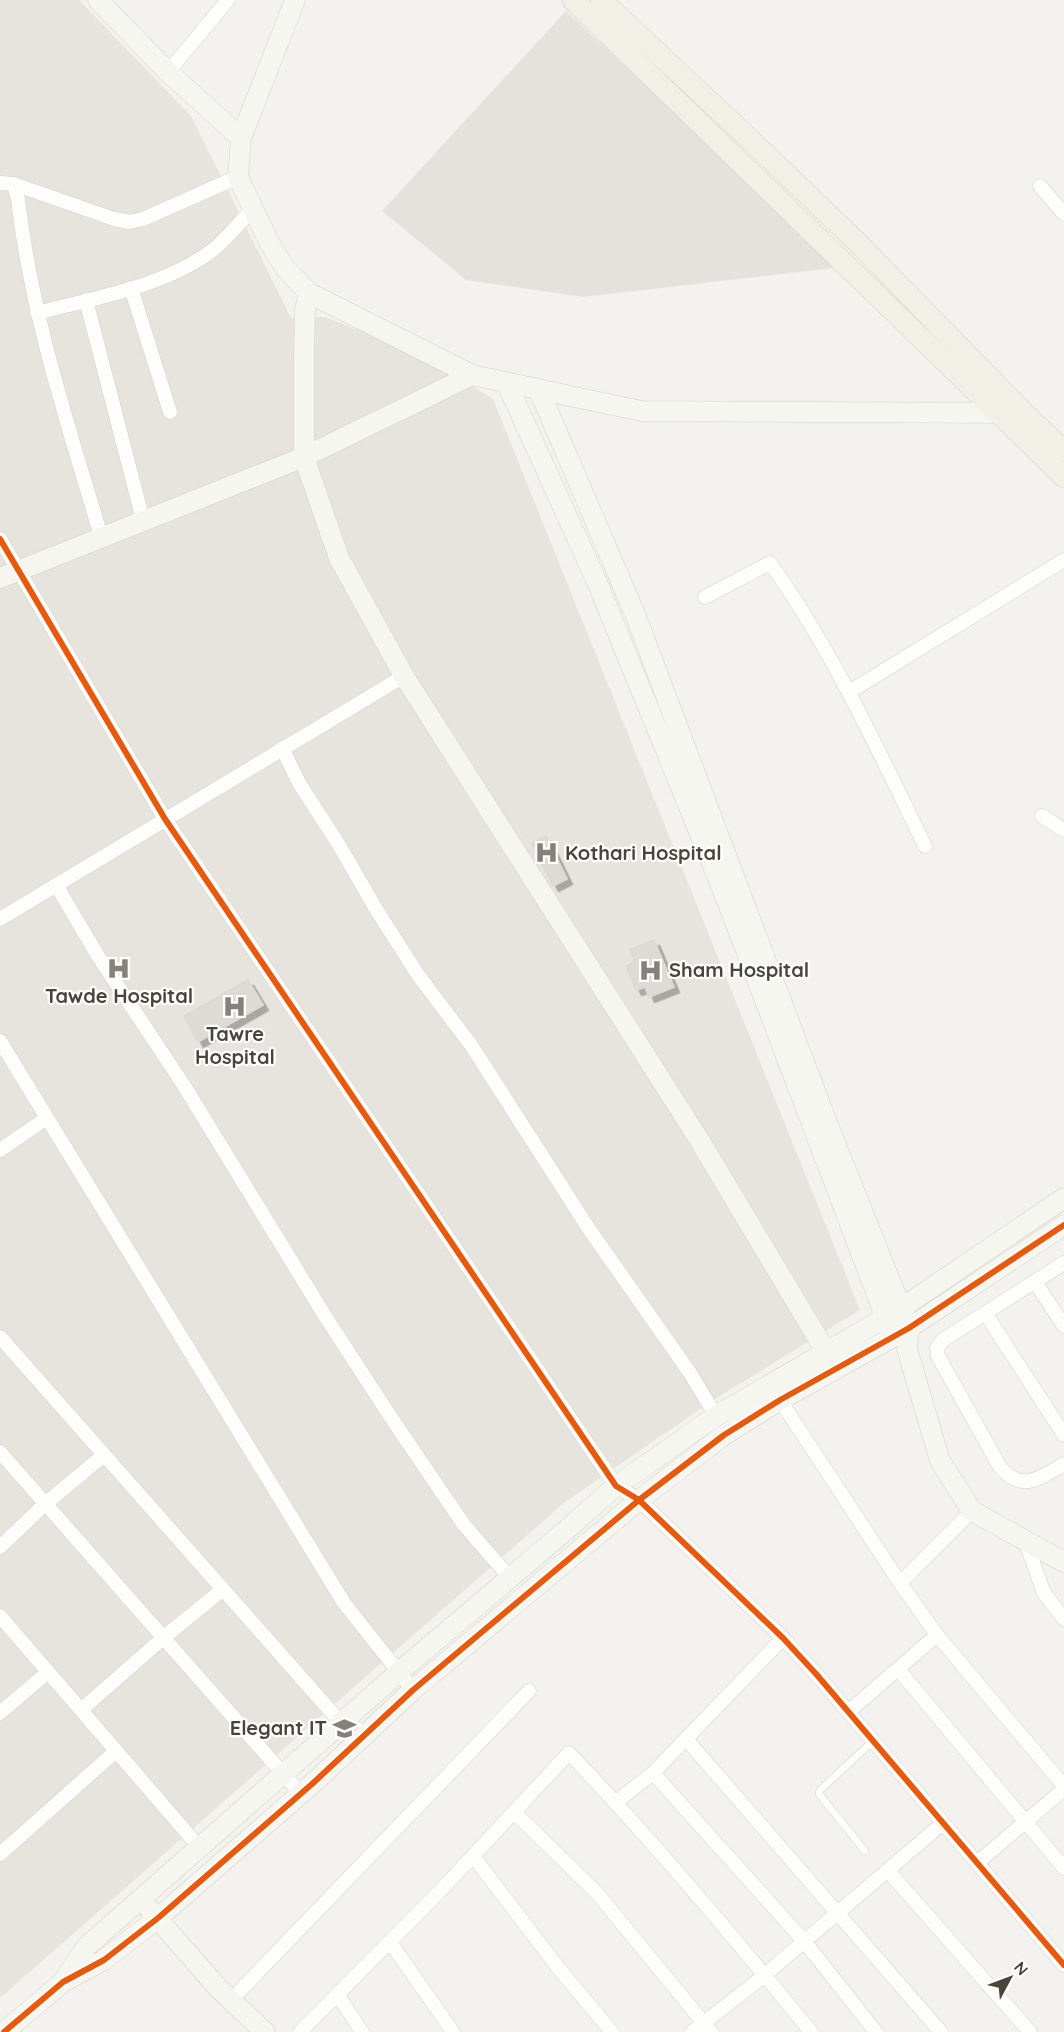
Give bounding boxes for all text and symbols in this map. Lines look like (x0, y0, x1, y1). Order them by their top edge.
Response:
hospital icon: Kothari Hospital (534, 840, 560, 866)
place label: Kothari Hospital (565, 840, 722, 865)
hospital icon: Tawde Hospital (106, 956, 132, 982)
hospital icon: Sham Hospital (638, 957, 664, 983)
place label: Sham Hospital (669, 957, 809, 982)
place label: Tawde Hospital (45, 983, 193, 1008)
hospital icon: Tawre Hospital (222, 994, 248, 1020)
place label: Tawre Hospital (195, 1021, 275, 1069)
place label: Elegant IT (230, 1715, 327, 1740)
school or university icon: Elegant IT (332, 1715, 358, 1741)
north arrow (980, 1948, 1040, 2008)
text: N (1010, 1957, 1033, 1979)

